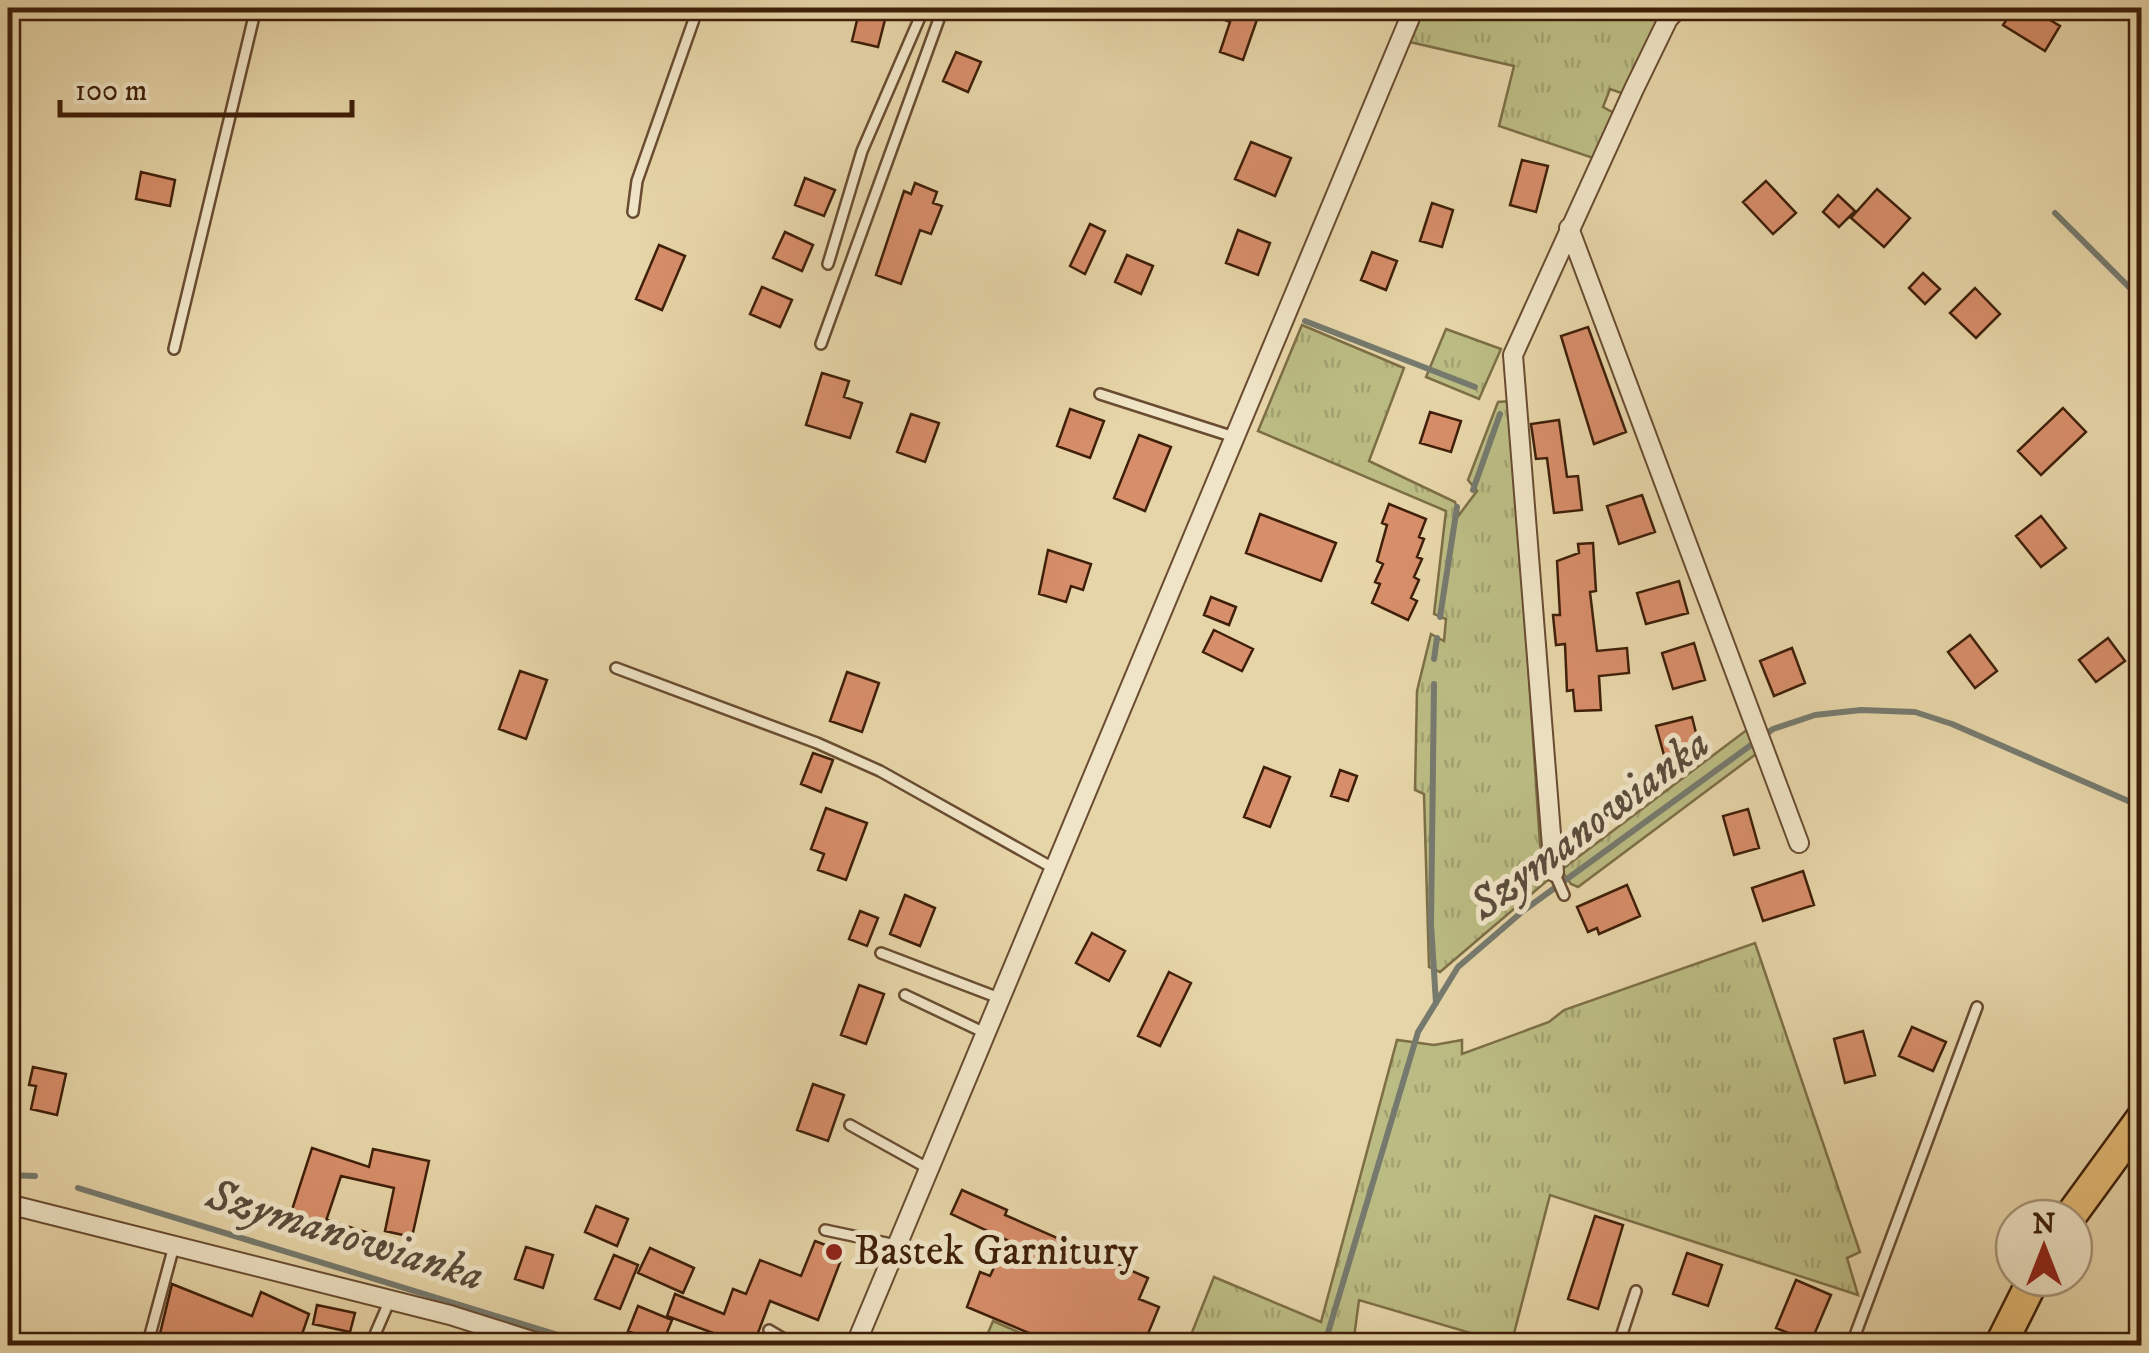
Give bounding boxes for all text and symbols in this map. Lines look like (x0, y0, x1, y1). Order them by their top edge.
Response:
scale bar (60, 55, 352, 117)
text: 100 m (75, 73, 147, 110)
water label: Szymanowianka (1458, 716, 1721, 934)
water label: Szymanowianka (199, 1167, 490, 1305)
north arrow (1994, 1198, 2094, 1298)
text: N (2033, 1207, 2056, 1242)
place label: Bastek Garnitury (854, 1226, 1139, 1278)
marker: Bastek Garnitury (823, 1241, 845, 1263)

